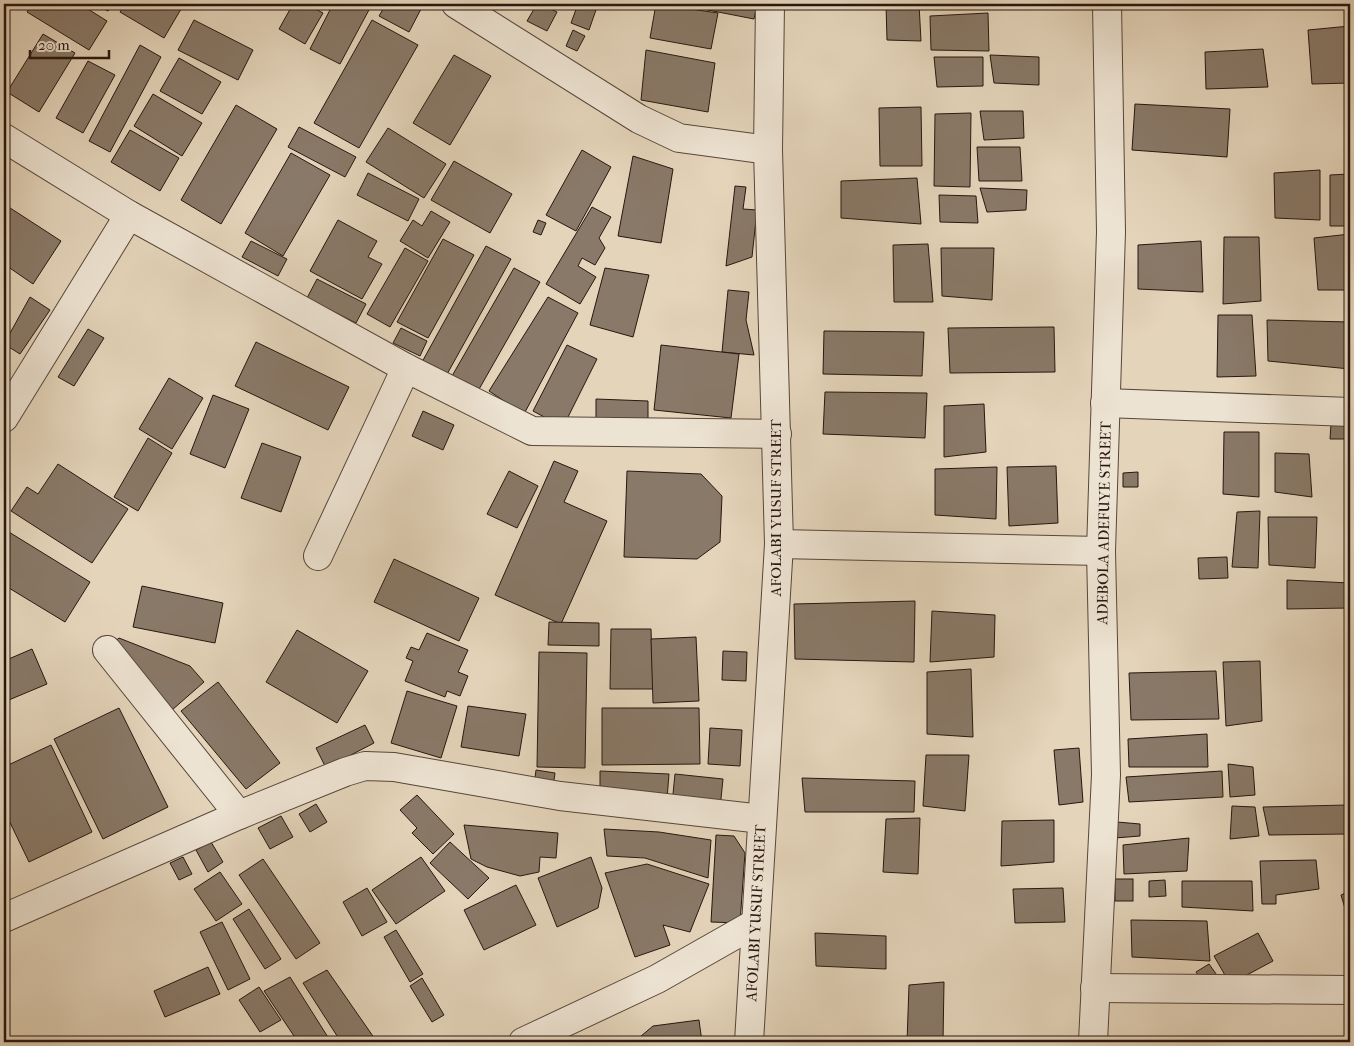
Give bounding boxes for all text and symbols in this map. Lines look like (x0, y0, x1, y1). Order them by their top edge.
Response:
scale bar (30, 28, 109, 60)
text: 20 m (38, 36, 70, 54)
street label: AFOLABI YUSUF STREET (767, 419, 785, 598)
street label: ADEBOLA ADEFUYE STREET (1093, 420, 1115, 626)
street label: AFOLABI YUSUF STREET (742, 823, 770, 1003)

